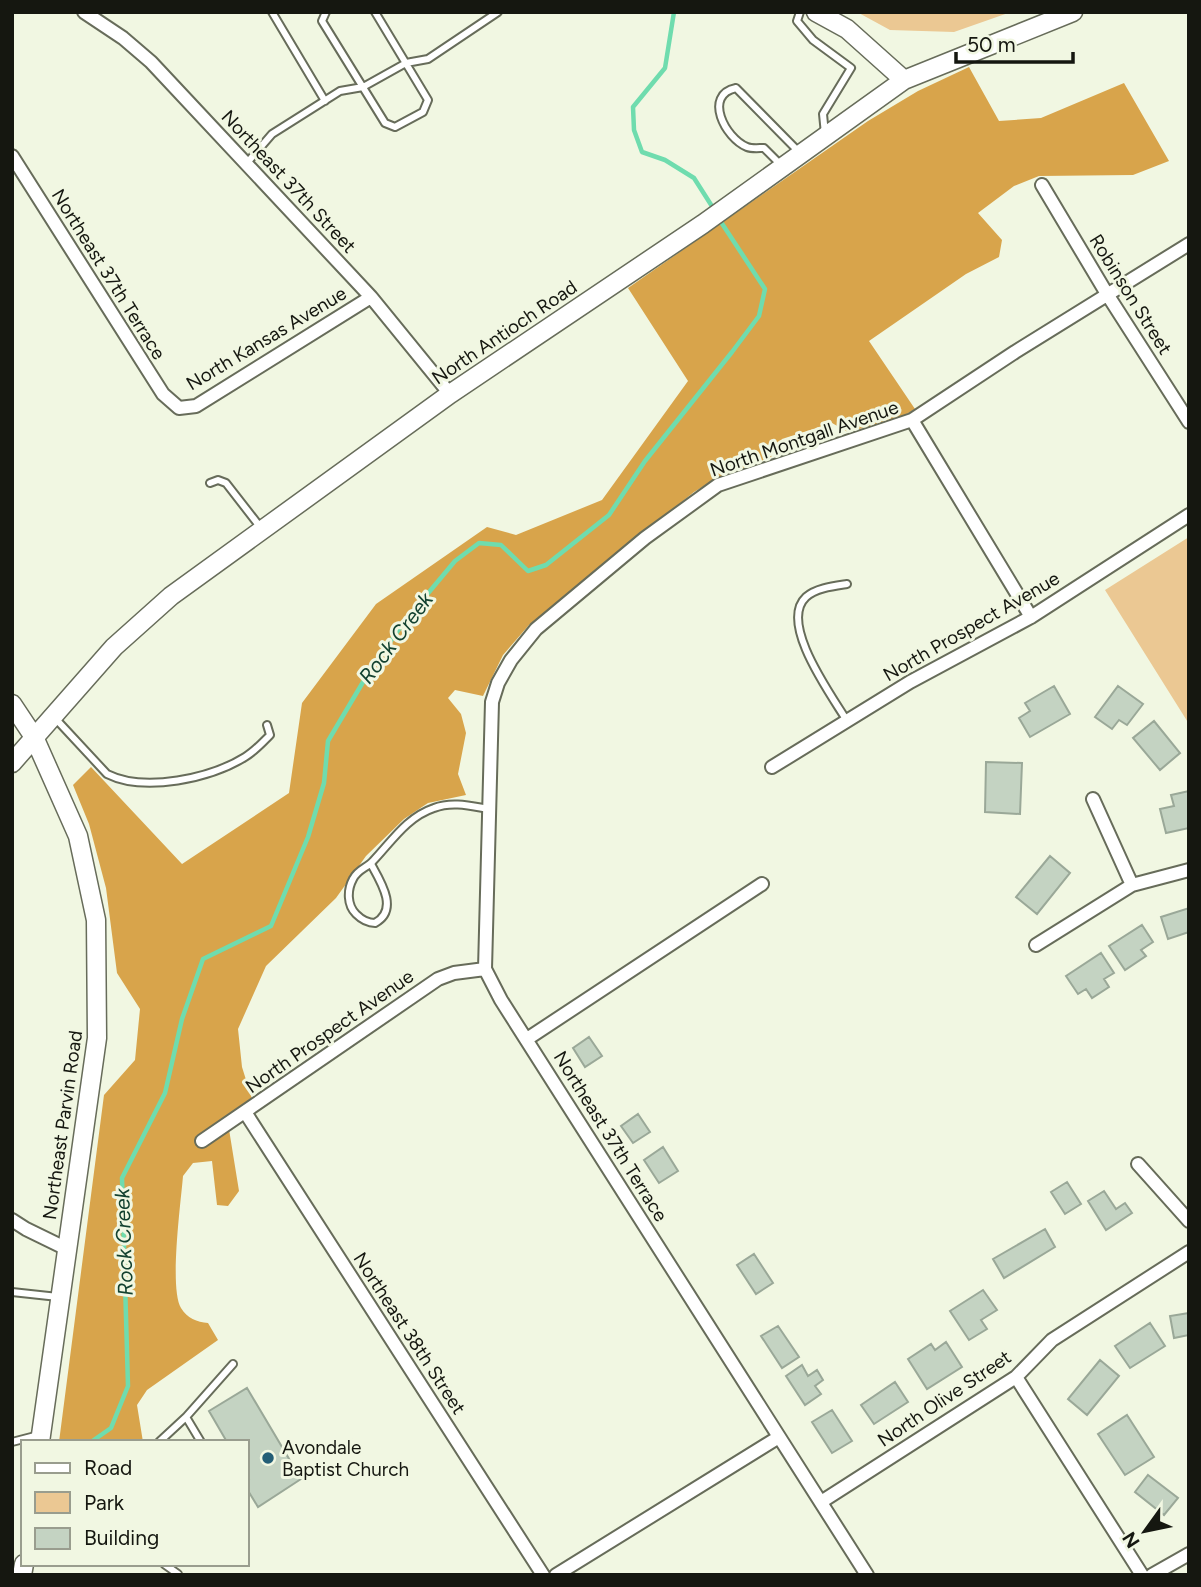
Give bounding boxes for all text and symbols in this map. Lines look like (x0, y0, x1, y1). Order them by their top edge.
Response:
scale bar (956, 21, 1073, 65)
text: 50 m (967, 32, 1016, 57)
street label: Northeast 37th Street (216, 105, 361, 258)
street label: Northeast 37th Terrace (47, 185, 170, 364)
street label: Robinson Street (1084, 230, 1177, 359)
street label: North Antioch Road (427, 275, 581, 389)
street label: North Kansas Avenue (182, 282, 350, 395)
street label: North Montgall Avenue (707, 395, 901, 482)
street label: North Prospect Avenue (879, 567, 1064, 686)
water label: Rock Creek (353, 587, 438, 688)
street label: North Prospect Avenue (241, 965, 418, 1098)
street label: Northeast Parvin Road (38, 1029, 87, 1221)
street label: Northeast 37th Terrace (549, 1047, 672, 1226)
water label: Rock Creek (109, 1187, 138, 1296)
street label: Northeast 38th Street (349, 1248, 471, 1419)
street label: North Olive Street (873, 1345, 1015, 1452)
place label: Avondale Baptist Church (282, 1436, 409, 1481)
legend (21, 1440, 248, 1566)
marker: Avondale Baptist Church (260, 1450, 276, 1466)
text: Road (84, 1455, 132, 1480)
text: Park (84, 1490, 125, 1515)
north arrow (1110, 1496, 1180, 1566)
text: Building (84, 1525, 159, 1550)
text: N (1118, 1528, 1145, 1552)

